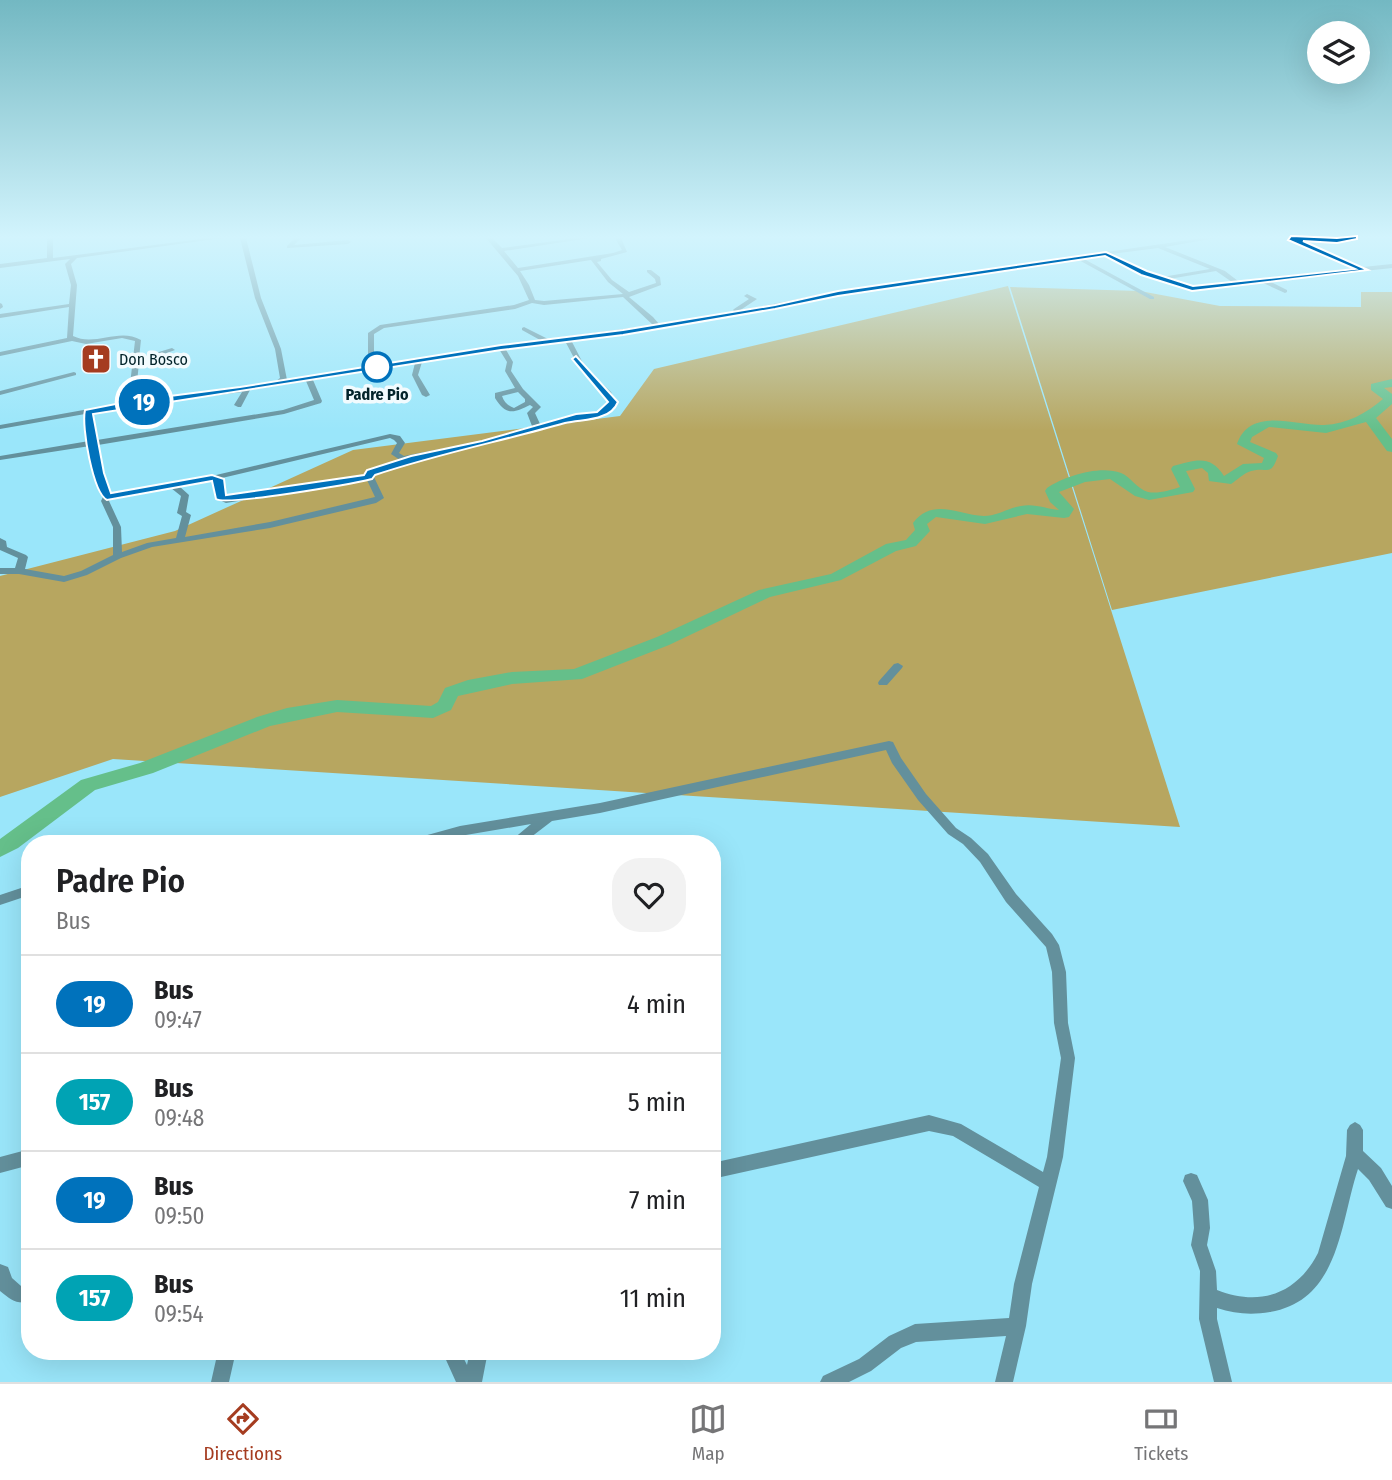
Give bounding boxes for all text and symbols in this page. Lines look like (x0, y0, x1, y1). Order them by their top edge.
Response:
map controls (1307, 21, 1370, 84)
button: layers (1307, 21, 1370, 84)
church icon: Don Bosco (79, 342, 113, 376)
place label: Don Bosco (119, 350, 188, 369)
marker: Padre Pio (362, 352, 392, 382)
line badge: 19 (113, 379, 176, 425)
place label: Padre Pio (346, 385, 409, 404)
text: 19 (133, 388, 155, 416)
button: heart (612, 858, 686, 932)
text: Padre Pio (56, 861, 185, 901)
text: Bus (56, 907, 90, 935)
text: Bus (154, 975, 193, 1006)
text: 4 min (627, 989, 686, 1020)
text: 19 (83, 990, 106, 1018)
text: 09:47 (154, 1006, 202, 1034)
text: Bus (154, 1073, 193, 1104)
text: 5 min (628, 1087, 686, 1118)
text: 157 (79, 1088, 110, 1116)
text: 09:48 (154, 1104, 204, 1132)
text: Bus (154, 1171, 193, 1202)
text: 7 min (629, 1185, 686, 1216)
text: 19 (83, 1186, 106, 1214)
text: 09:50 (154, 1202, 205, 1230)
text: Bus (154, 1269, 193, 1300)
text: 11 min (620, 1283, 686, 1314)
text: 157 (79, 1284, 110, 1312)
text: 09:54 (154, 1300, 204, 1328)
tab: Directions (204, 1400, 282, 1465)
tab: Map (689, 1400, 727, 1465)
tab: Tickets (1134, 1400, 1188, 1465)

